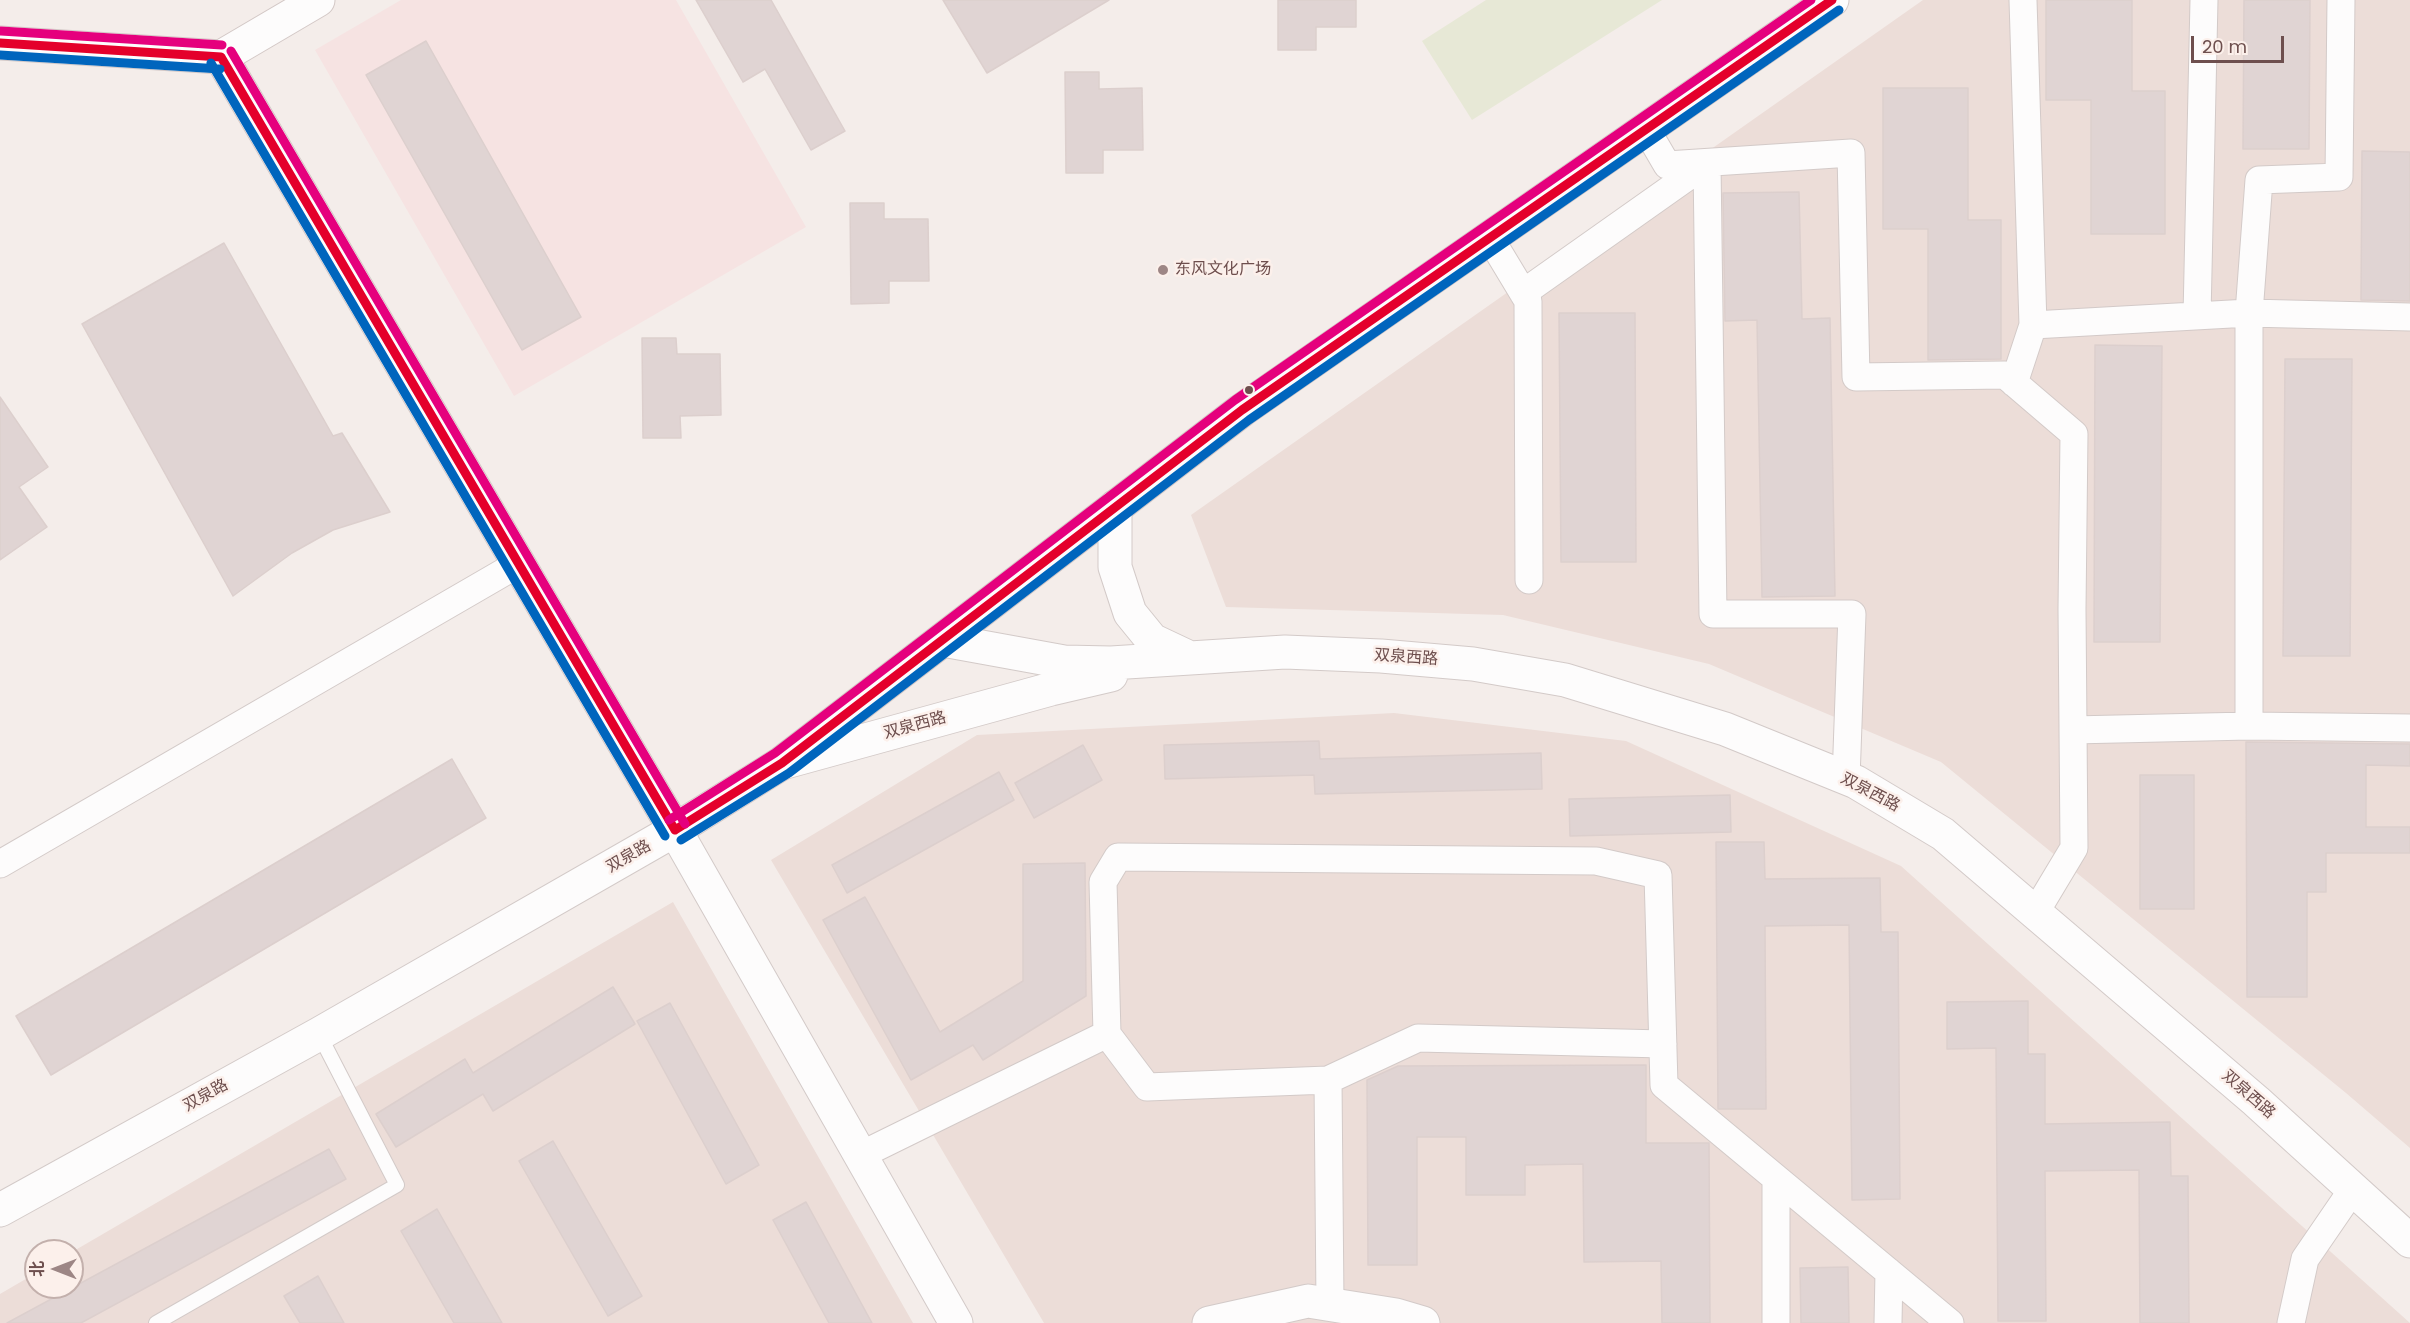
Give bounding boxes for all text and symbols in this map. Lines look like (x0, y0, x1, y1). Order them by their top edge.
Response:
scale bar (2194, 24, 2287, 62)
text: 20 m (2202, 34, 2247, 59)
place label: 东风文化广场 (1175, 260, 1271, 280)
marker: 东风文化广场 (1156, 263, 1170, 277)
unlabelled marker (1243, 384, 1255, 396)
street label: 双泉西路 (1373, 646, 1439, 670)
street label: 双泉西路 (882, 708, 948, 744)
street label: 双泉西路 (1837, 770, 1903, 816)
street label: 双泉路 (603, 837, 655, 877)
street label: 双泉西路 (2218, 1067, 2278, 1123)
street label: 双泉路 (180, 1076, 232, 1116)
north arrow (24, 1239, 84, 1299)
text: 北 (26, 1261, 49, 1277)

